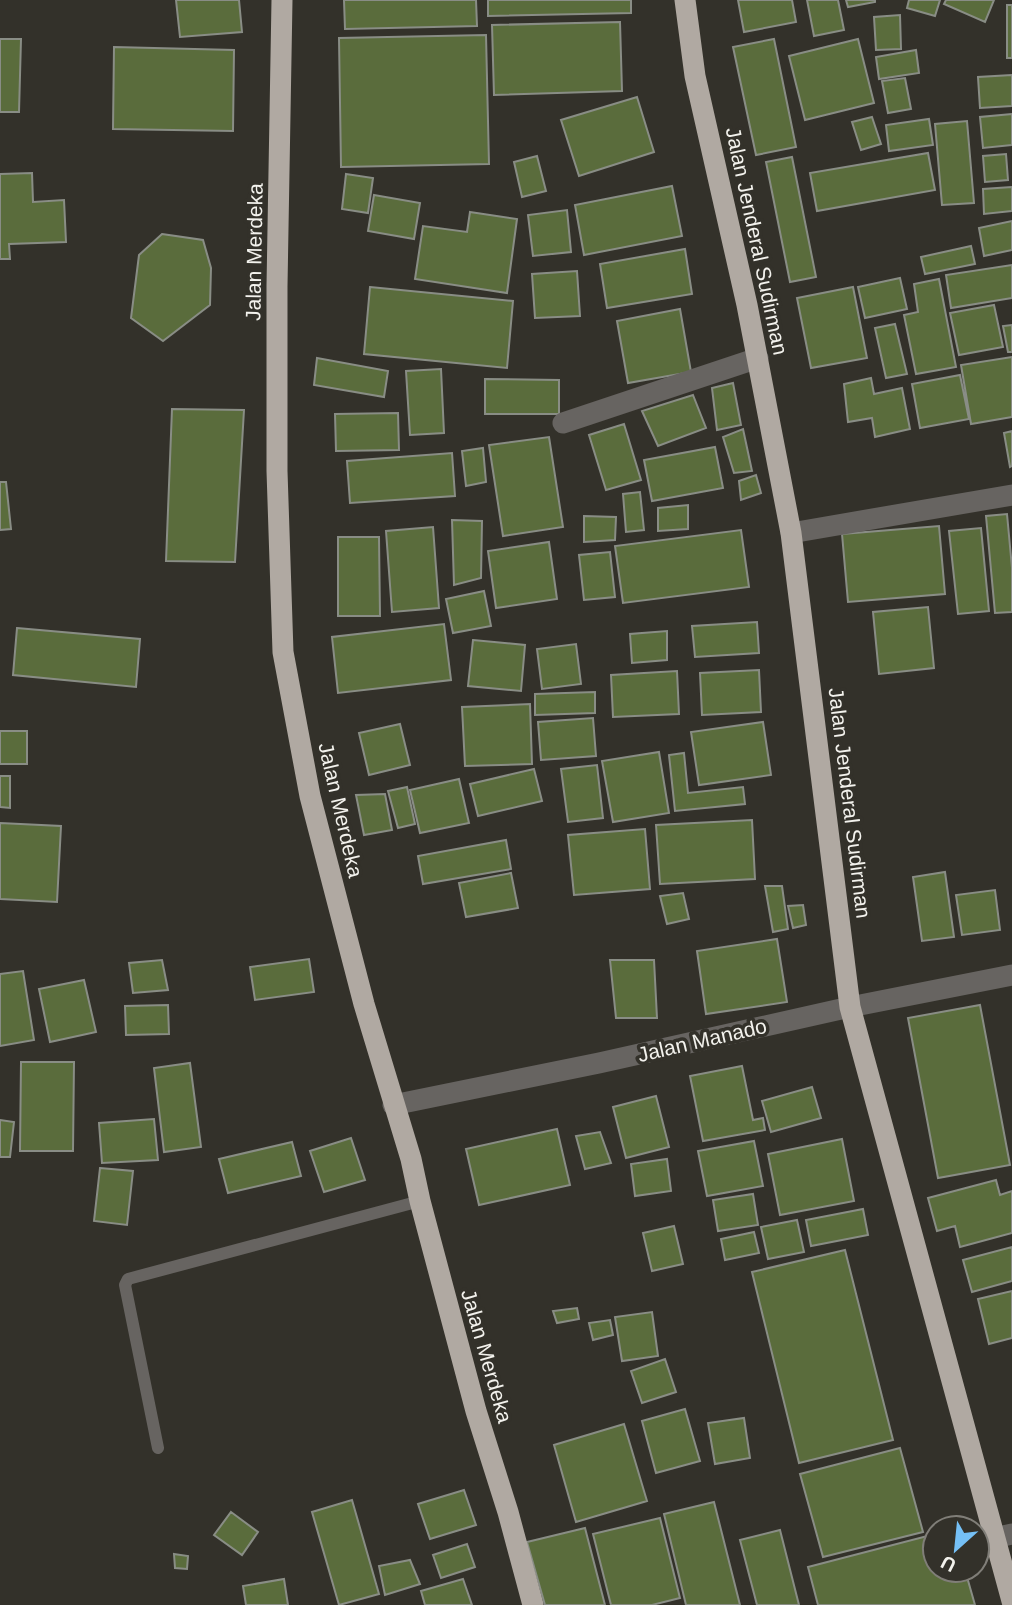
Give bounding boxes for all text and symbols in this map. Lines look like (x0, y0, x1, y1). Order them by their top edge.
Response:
street label: Jalan Jenderal Sudirman (722, 125, 792, 357)
street label: Jalan Merdeka (241, 183, 267, 321)
street label: Jalan Jenderal Sudirman (824, 686, 876, 920)
street label: Jalan Merdeka (314, 740, 368, 880)
street label: Jalan Manado (635, 1014, 769, 1066)
street label: Jalan Merdeka (457, 1287, 517, 1426)
north arrow (921, 1514, 991, 1584)
text: U (938, 1551, 959, 1576)

